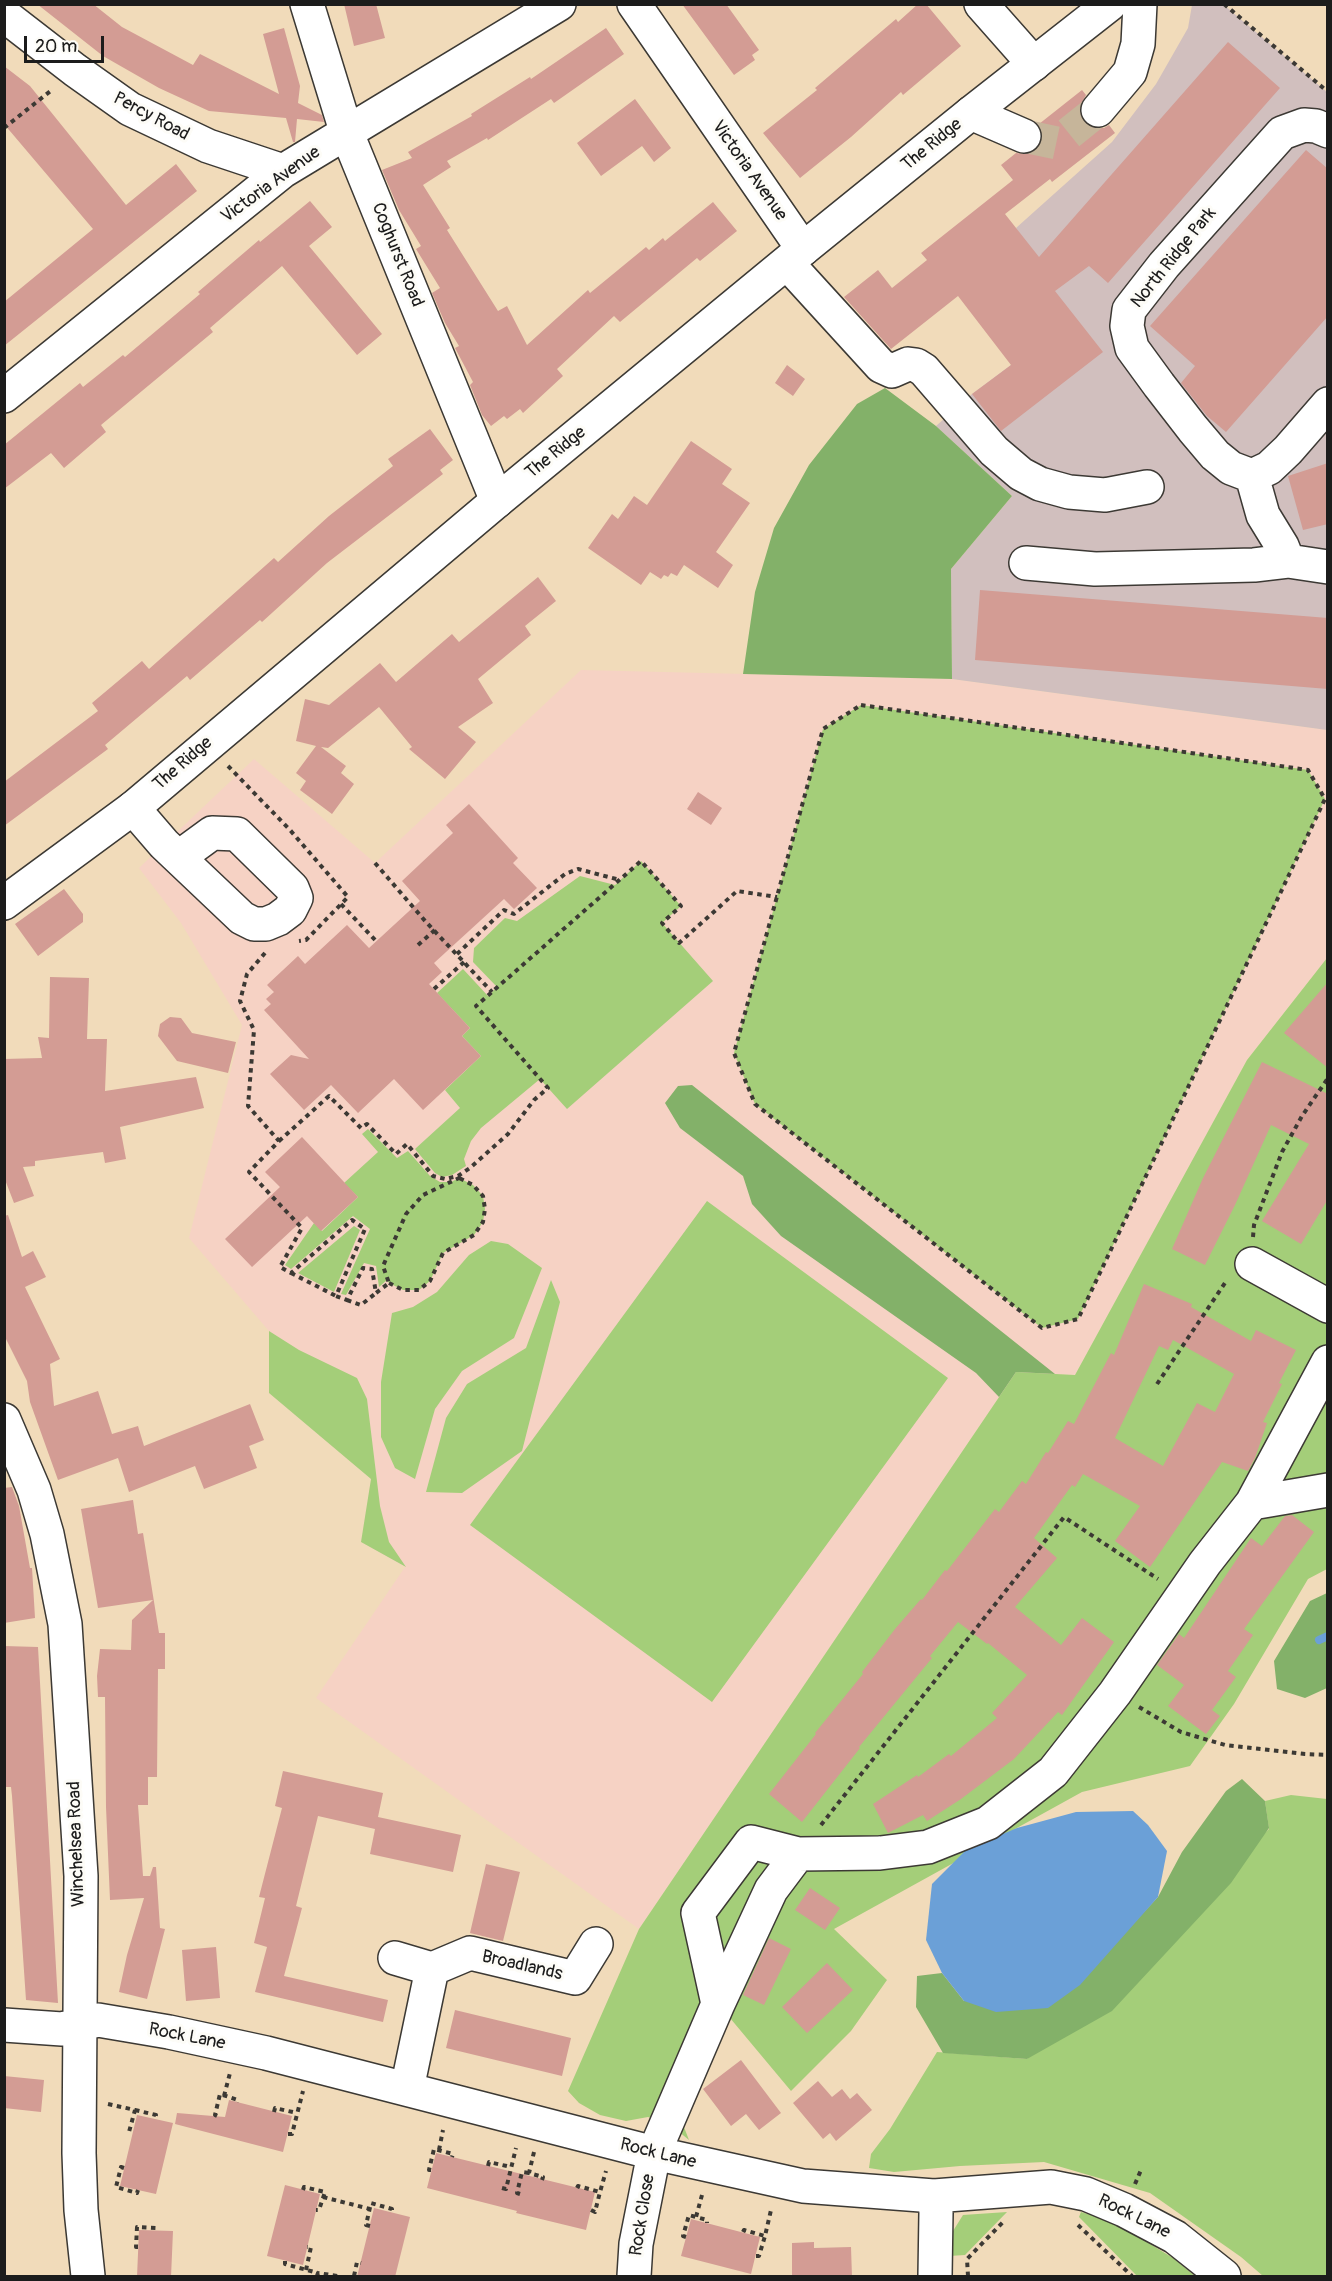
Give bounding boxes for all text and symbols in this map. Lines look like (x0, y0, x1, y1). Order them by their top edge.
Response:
scale bar (27, 24, 106, 62)
text: 20 m (35, 35, 77, 58)
street label: Percy Road (109, 88, 193, 146)
street label: The Ridge (897, 114, 967, 176)
street label: Victoria Avenue (707, 117, 791, 225)
street label: Victoria Avenue (217, 142, 325, 228)
street label: Coghurst Road (366, 200, 428, 310)
street label: North Ridge Park (1127, 203, 1221, 313)
street label: The Ridge (521, 422, 591, 484)
street label: The Ridge (149, 732, 217, 796)
street label: Winchelsea Road (64, 1781, 90, 1907)
street label: Broadlands (479, 1946, 565, 1986)
street label: Rock Lane (147, 2019, 227, 2055)
street label: Rock Lane (618, 2134, 698, 2174)
street label: Rock Close (626, 2173, 660, 2257)
street label: Rock Lane (1094, 2190, 1174, 2244)

